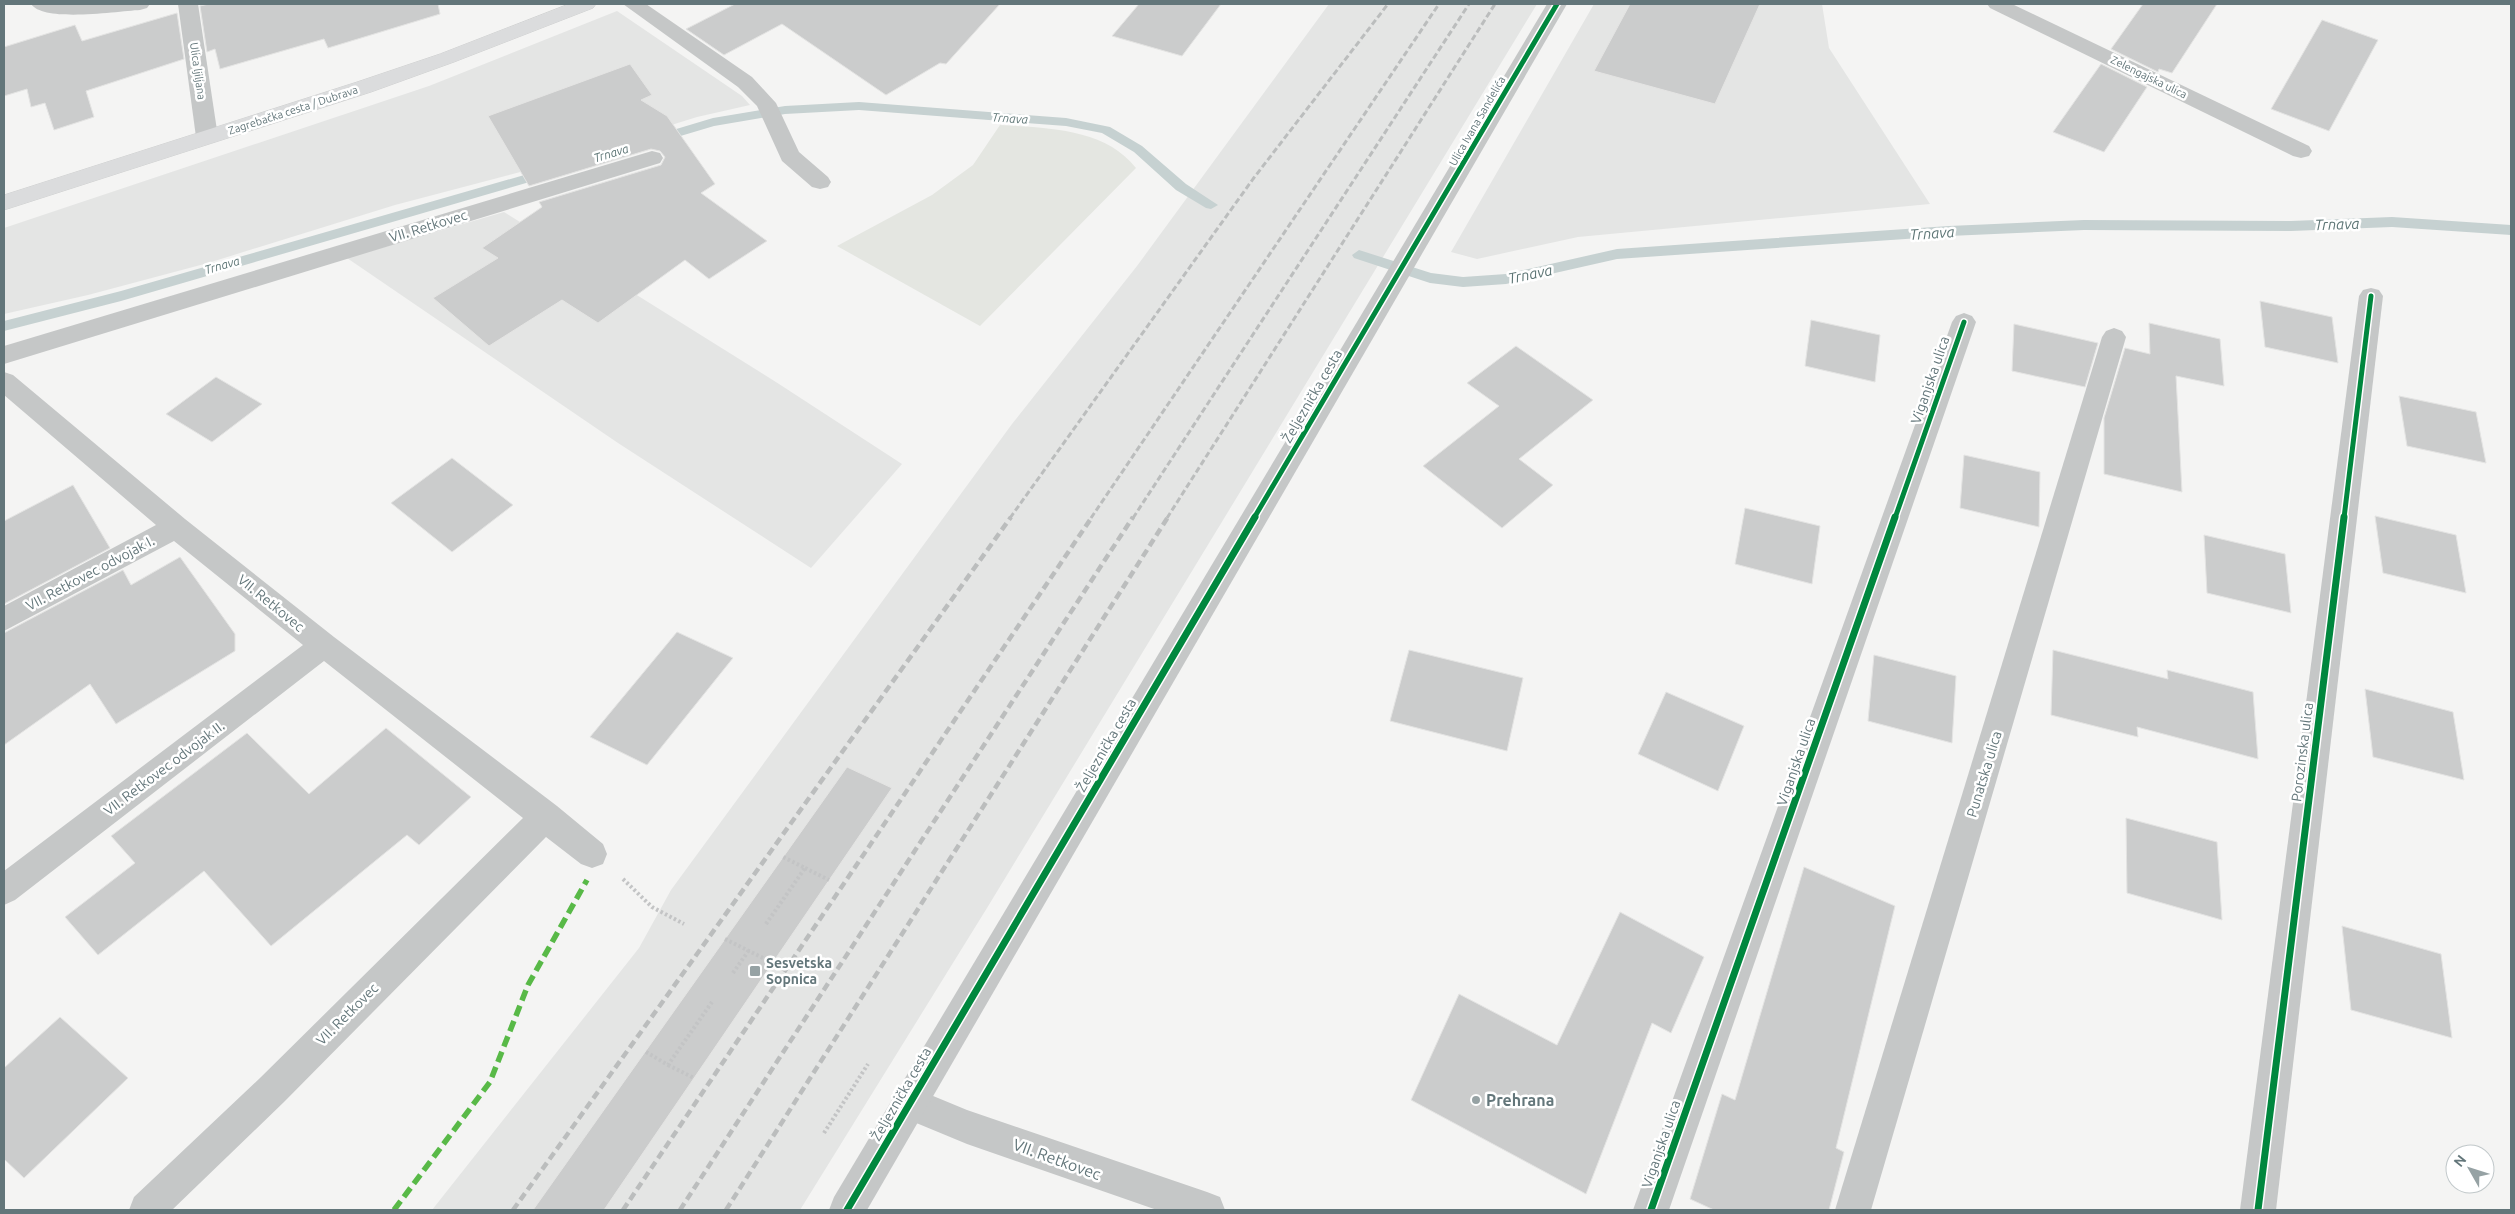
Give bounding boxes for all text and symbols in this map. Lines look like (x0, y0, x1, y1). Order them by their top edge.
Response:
street label: Ulica ljiljana (188, 42, 208, 100)
street label: Zelengajska ulica (2109, 53, 2189, 101)
street label: Ulica Ivana Sandelića (1447, 74, 1507, 168)
street label: Zagrebačka cesta / Dubrava (227, 83, 359, 137)
water label: Trnava (992, 110, 1029, 126)
water label: Trnava (592, 141, 631, 164)
street label: VII. Retkovec (387, 206, 469, 245)
water label: Trnava (2314, 215, 2360, 233)
water label: Trnava (1909, 223, 1955, 243)
water label: Trnava (203, 254, 242, 276)
water label: Trnava (1506, 261, 1554, 287)
street label: Viganjska ulica (1908, 334, 1952, 426)
street label: Željeznička cesta (1278, 346, 1345, 446)
street label: VII. Retkovec odvojak I. (23, 532, 157, 614)
street label: VII. Retkovec (235, 571, 308, 635)
street label: Željeznička cesta (1072, 695, 1139, 795)
street label: Porozinska ulica (2288, 701, 2316, 803)
street label: Viganjska ulica (1774, 716, 1818, 808)
street label: VII. Retkovec odvojak II. (101, 717, 227, 819)
street label: Punatska ulica (1963, 729, 2005, 819)
place label: Sesvetska Sopnica (766, 955, 832, 987)
marker: Sesvetska Sopnica (748, 964, 762, 978)
street label: VII. Retkovec (313, 979, 382, 1048)
street label: Željeznička cesta (867, 1044, 934, 1144)
place label: Prehrana (1486, 1091, 1554, 1109)
marker: Prehrana (1470, 1094, 1482, 1106)
street label: Viganjska ulica (1639, 1098, 1683, 1190)
street label: VII. Retkovec (1011, 1135, 1104, 1183)
north arrow (2445, 1144, 2495, 1194)
text: N (2450, 1152, 2469, 1170)

